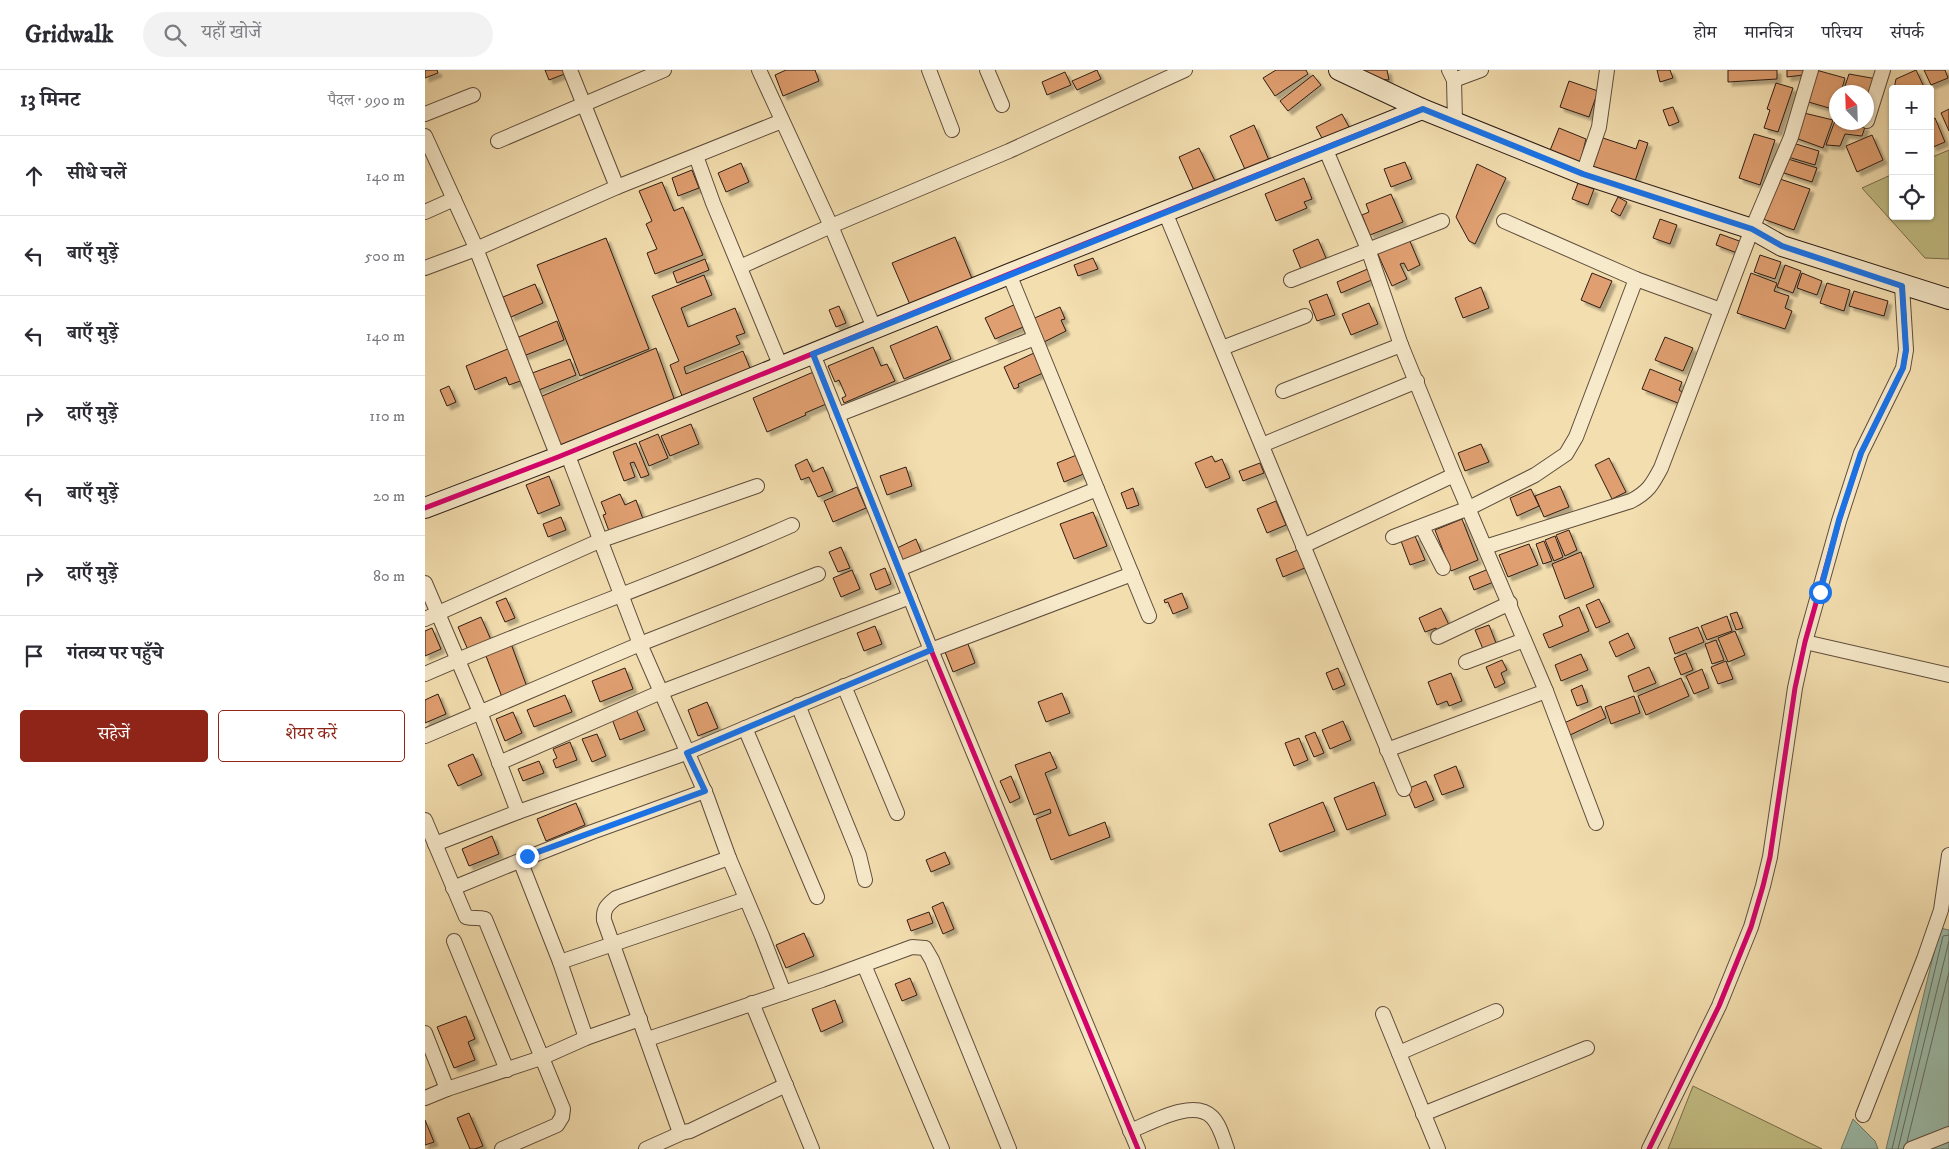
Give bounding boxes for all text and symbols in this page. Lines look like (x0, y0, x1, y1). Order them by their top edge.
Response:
search box (143, 12, 493, 57)
text: Gridwalk (25, 20, 113, 50)
icon: search (161, 21, 189, 49)
text: यहाँ खोजें (201, 21, 261, 44)
text: होम (1694, 22, 1717, 44)
text: मानचित्र (1745, 22, 1793, 44)
text: परिचय (1821, 22, 1862, 44)
text: संपर्क (1890, 22, 1924, 44)
north arrow (1829, 85, 1874, 130)
map controls (1889, 85, 1934, 220)
button: + (1889, 85, 1934, 130)
text: 13 मिनट (20, 87, 80, 113)
text: पैदल · 990 m (328, 90, 405, 110)
button: − (1889, 130, 1934, 175)
icon: ahead (20, 162, 48, 190)
text: सीधे चलें (67, 162, 126, 185)
text: 140 m (366, 166, 405, 186)
button: locate (1889, 175, 1934, 220)
icon: left (20, 242, 48, 270)
text: बाएँ मुड़ें (67, 242, 118, 265)
text: 500 m (364, 246, 405, 266)
icon: left (20, 322, 48, 350)
text: बाएँ मुड़ें (67, 322, 118, 345)
text: 140 m (366, 326, 405, 346)
icon: right (20, 402, 48, 430)
text: दाएँ मुड़ें (67, 402, 118, 425)
text: 110 m (369, 406, 405, 426)
icon: left (20, 482, 48, 510)
text: बाएँ मुड़ें (67, 482, 118, 505)
text: 20 m (373, 486, 405, 506)
icon: right (20, 562, 48, 590)
text: दाएँ मुड़ें (67, 562, 118, 585)
text: 80 m (373, 566, 405, 586)
route start (1809, 581, 1832, 604)
icon: arrive (20, 642, 48, 670)
text: गंतव्य पर पहुँचे (67, 642, 163, 665)
button: सहेजें (20, 710, 208, 762)
button: शेयर करें (218, 710, 405, 762)
route end (516, 845, 539, 868)

